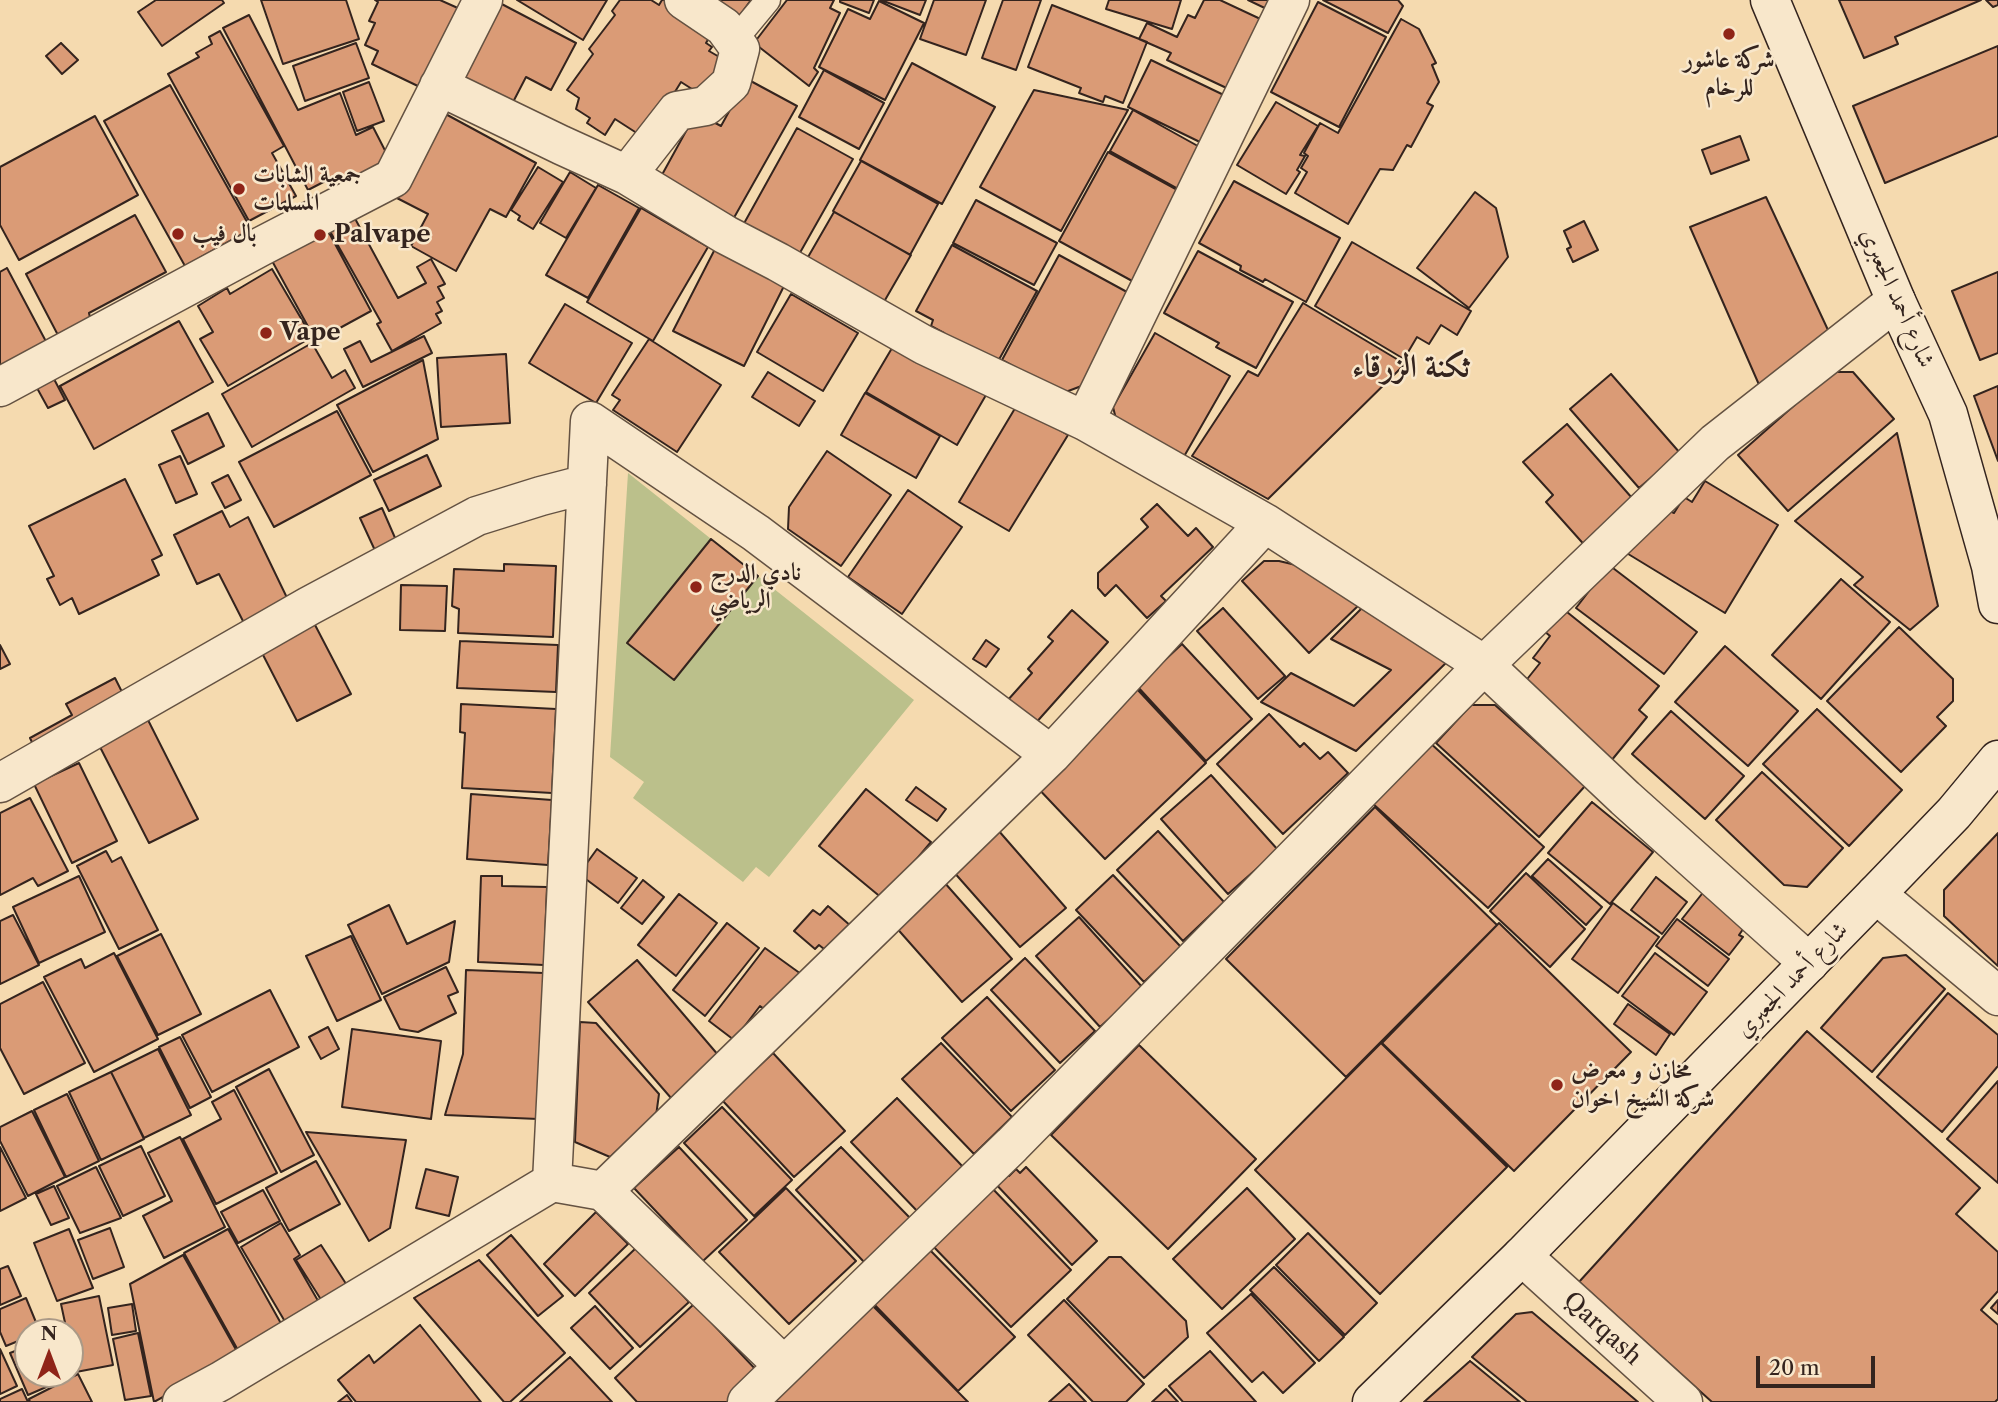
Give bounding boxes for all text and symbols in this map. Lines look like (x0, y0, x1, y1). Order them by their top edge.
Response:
marker: شركة عاشور للرخام (1721, 26, 1737, 42)
place label: شركة عاشور للرخام (1683, 46, 1775, 102)
place label: جمعية الشابات المسلمات (253, 161, 361, 217)
marker: جمعية الشابات المسلمات (231, 181, 247, 197)
place label: بال فيب (192, 220, 257, 248)
place label: Palvape (334, 221, 431, 249)
street label: شارع أحمد الجعبري (1853, 224, 1941, 372)
marker: بال فيب (170, 226, 186, 242)
marker: Palvape (312, 227, 328, 243)
place label: Vape (280, 319, 341, 347)
marker: Vape (258, 325, 274, 341)
district label: ثكنة الزرقاء (1352, 349, 1470, 387)
place label: نادي الدرج الرياضي (710, 559, 801, 615)
marker: نادي الدرج الرياضي (688, 579, 704, 595)
street label: شارع أحمد الجعبري (1730, 916, 1854, 1044)
place label: مخازن و معرض شركة الشيخ اخوان (1571, 1057, 1714, 1113)
marker: مخازن و معرض شركة الشيخ اخوان (1549, 1077, 1565, 1093)
street label: Qarqash (1557, 1287, 1647, 1371)
north arrow (14, 1318, 84, 1388)
text: N (41, 1322, 57, 1345)
scale bar (1760, 1342, 1879, 1386)
text: 20 m (1769, 1355, 1820, 1380)

